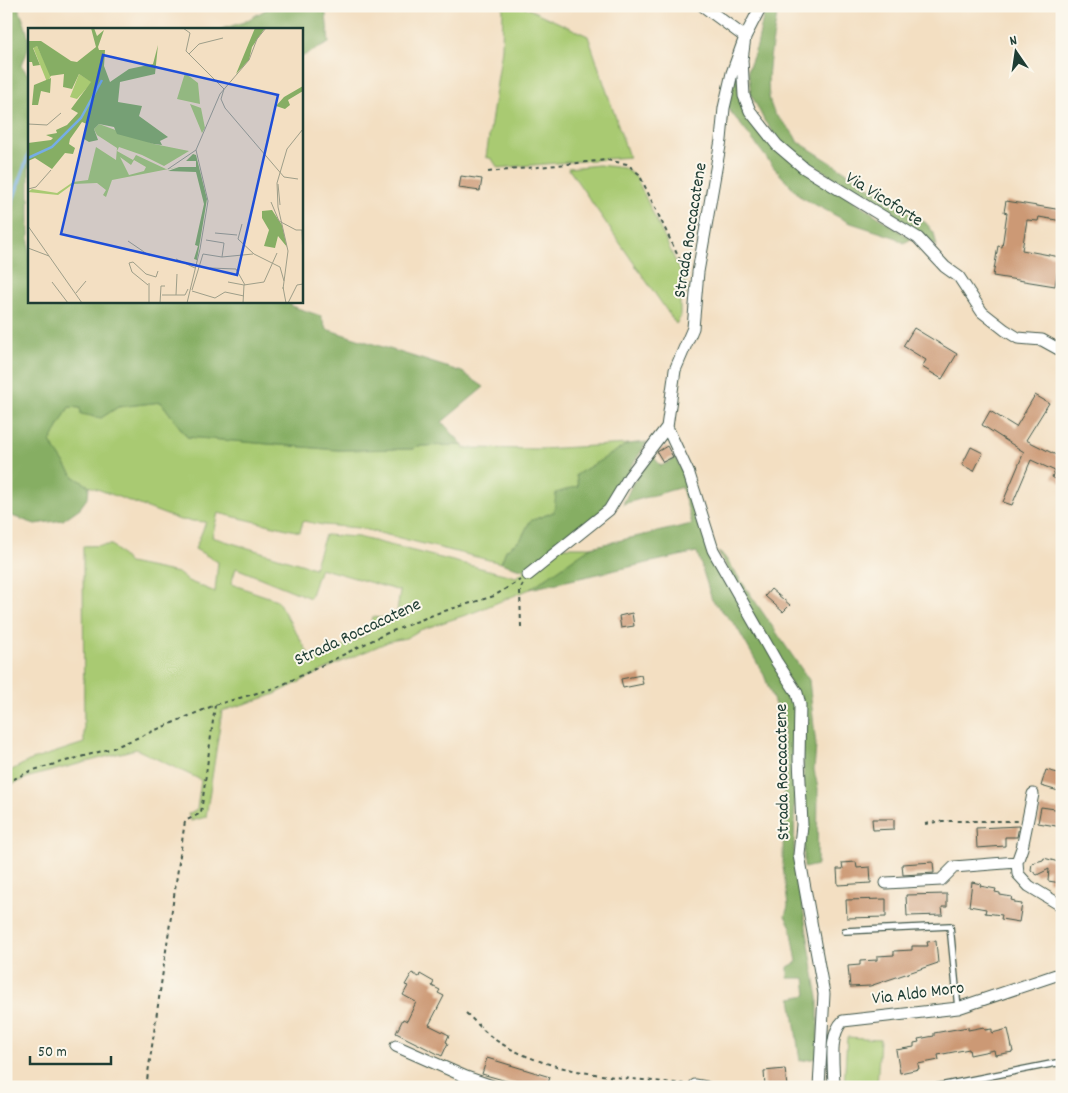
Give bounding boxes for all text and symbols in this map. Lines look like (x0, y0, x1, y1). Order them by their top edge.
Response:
inset map (28, 28, 302, 302)
north arrow (990, 28, 1040, 78)
text: N (1008, 31, 1019, 52)
street label: Strada Roccacatene (668, 161, 715, 300)
street label: Via Vicoforte (840, 166, 927, 234)
street label: Strada Roccacatene (291, 593, 425, 674)
street label: Strada Roccacatene (770, 703, 797, 841)
street label: Via Aldo Moro (871, 976, 966, 1013)
scale bar (30, 1033, 111, 1065)
text: 50 m (38, 1042, 67, 1064)

